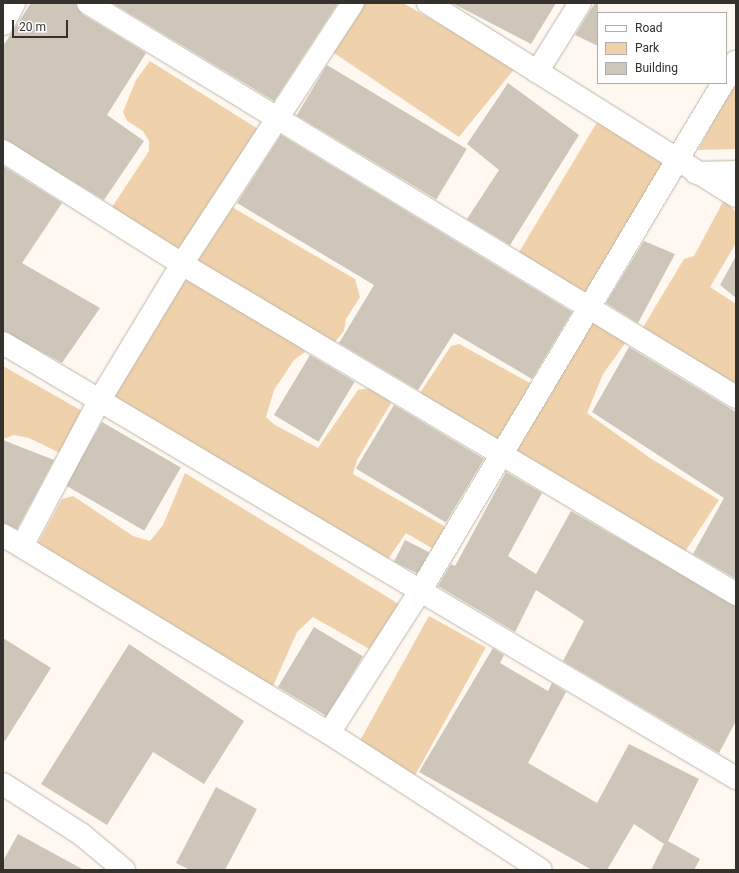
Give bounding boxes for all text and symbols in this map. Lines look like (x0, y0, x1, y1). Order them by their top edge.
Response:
scale bar (14, 12, 70, 38)
legend (597, 12, 727, 84)
text: 20 m (19, 20, 46, 34)
text: Road (635, 21, 663, 35)
text: Park (635, 41, 659, 55)
text: Building (635, 61, 678, 75)

